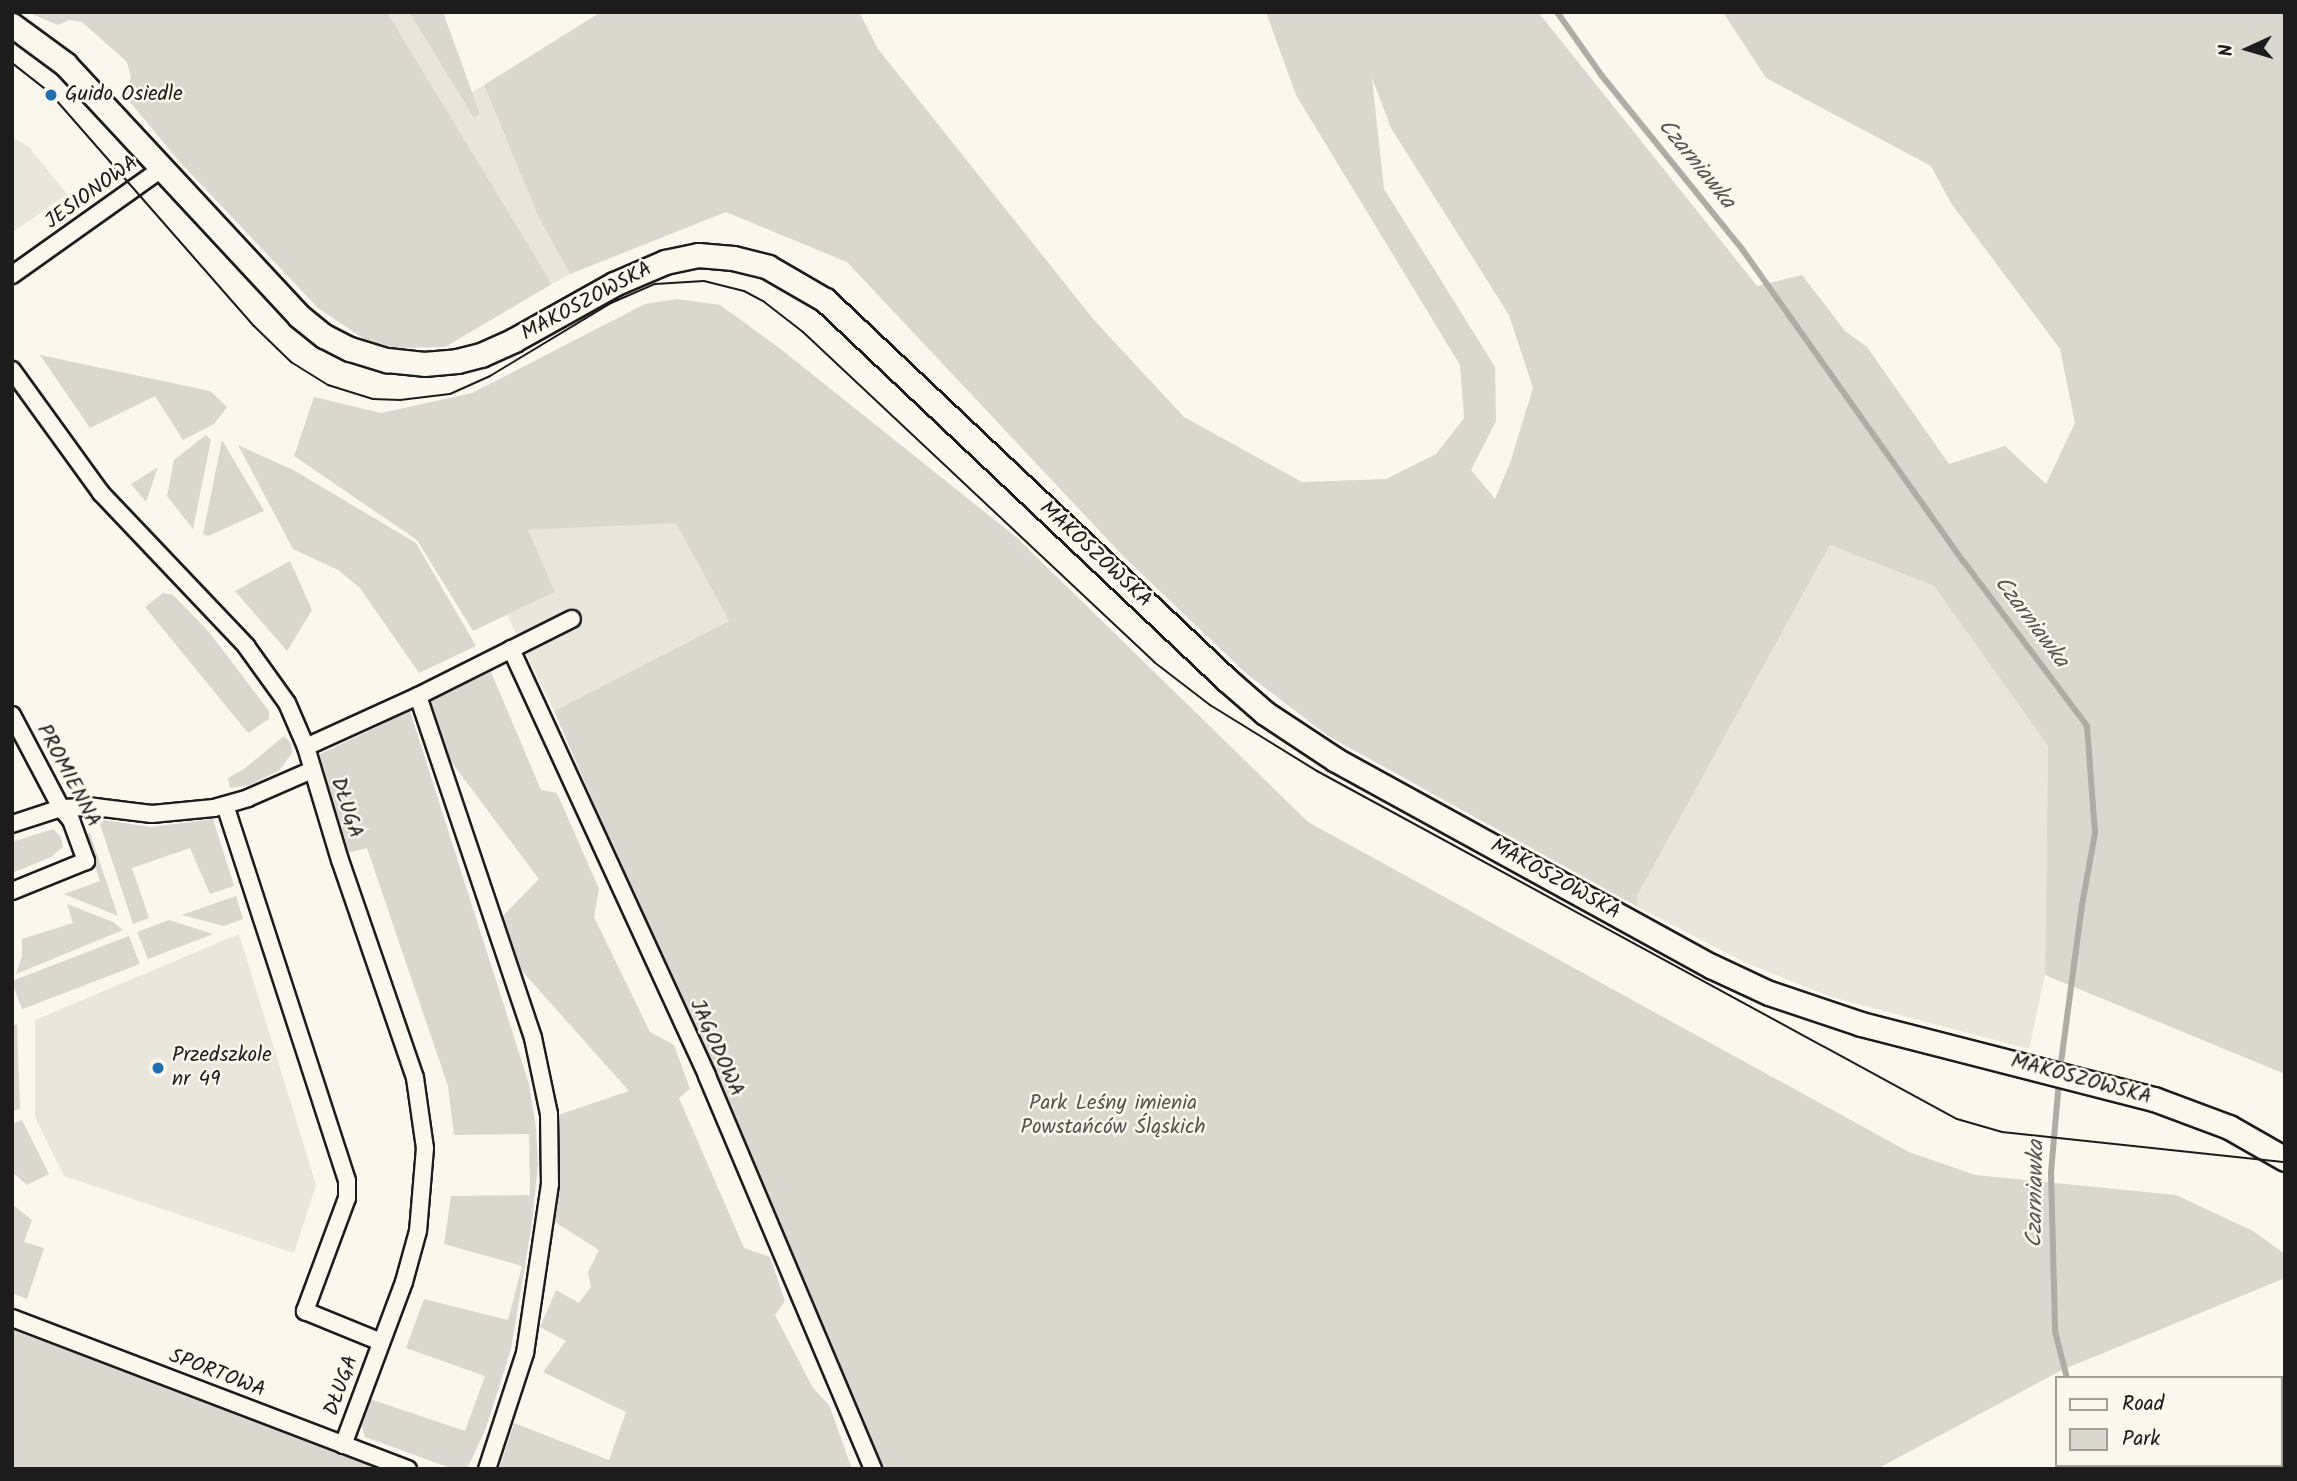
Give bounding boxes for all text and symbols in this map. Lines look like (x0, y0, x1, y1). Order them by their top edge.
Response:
north arrow (2213, 14, 2283, 84)
text: N (2212, 43, 2242, 57)
place label: Guido Osiedle (65, 82, 183, 108)
marker: Guido Osiedle (43, 87, 59, 103)
water label: Czarniawka (1651, 113, 1741, 215)
street label: JESIONOWA (41, 151, 143, 235)
street label: MAKOSZOWSKA (517, 257, 657, 347)
street label: MAKOSZOWSKA (1034, 497, 1156, 613)
water label: Czarniawka (1988, 571, 2074, 673)
street label: PROMIENNA (30, 720, 106, 832)
street label: DŁUGA (324, 774, 368, 842)
street label: MAKOSZOWSKA (1486, 834, 1624, 926)
street label: JAGODOWA (683, 995, 749, 1101)
place label: Przedszkole nr 49 (172, 1043, 272, 1093)
street label: MAKOSZOWSKA (2008, 1049, 2154, 1111)
marker: Przedszkole nr 49 (150, 1060, 166, 1076)
park label: Park Leśny imienia Powstańców Śląskich (1020, 1091, 1206, 1141)
water label: Czarniawka (2021, 1140, 2051, 1248)
street label: SPORTOWA (165, 1344, 269, 1404)
street label: DŁUGA (319, 1352, 365, 1420)
legend (2056, 1376, 2283, 1467)
text: Road (2122, 1388, 2164, 1421)
text: Park (2122, 1423, 2160, 1456)

